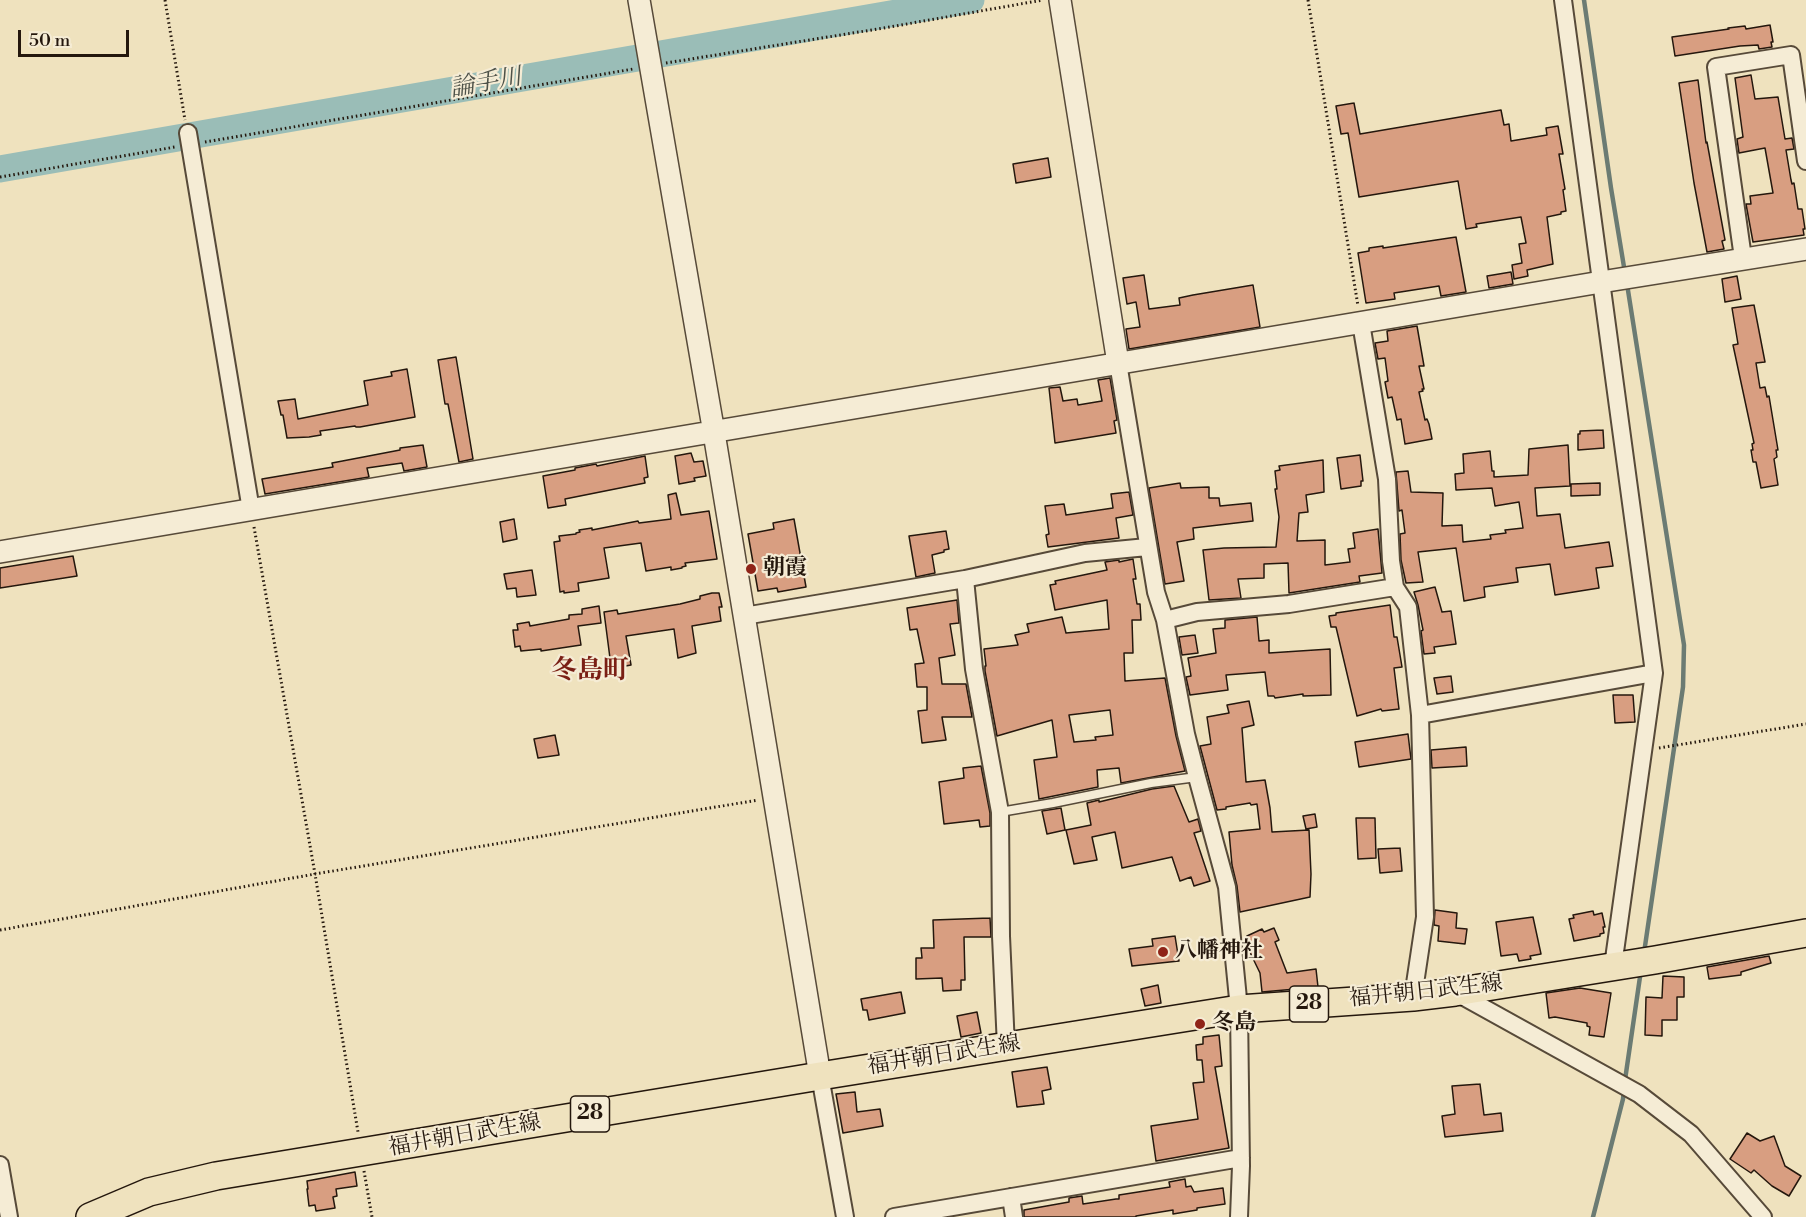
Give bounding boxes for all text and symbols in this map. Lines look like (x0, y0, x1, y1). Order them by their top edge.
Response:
scale bar (21, 18, 132, 56)
text: 50 m (29, 29, 70, 52)
water label: 論手川 (448, 64, 524, 104)
place label: 朝霞 (763, 556, 807, 582)
marker: 朝霞 (744, 562, 758, 576)
district label: 冬島町 (551, 656, 629, 688)
place label: 八幡神社 (1175, 939, 1263, 965)
marker: 八幡神社 (1156, 945, 1170, 959)
street label: 福井朝日武生線 (1348, 971, 1504, 1013)
road number: 28 (1290, 986, 1328, 1022)
place label: 冬島 (1212, 1011, 1256, 1037)
marker: 冬島 (1193, 1017, 1207, 1031)
street label: 福井朝日武生線 (866, 1031, 1022, 1081)
road number: 28 (570, 1096, 610, 1132)
street label: 福井朝日武生線 (387, 1110, 543, 1162)

